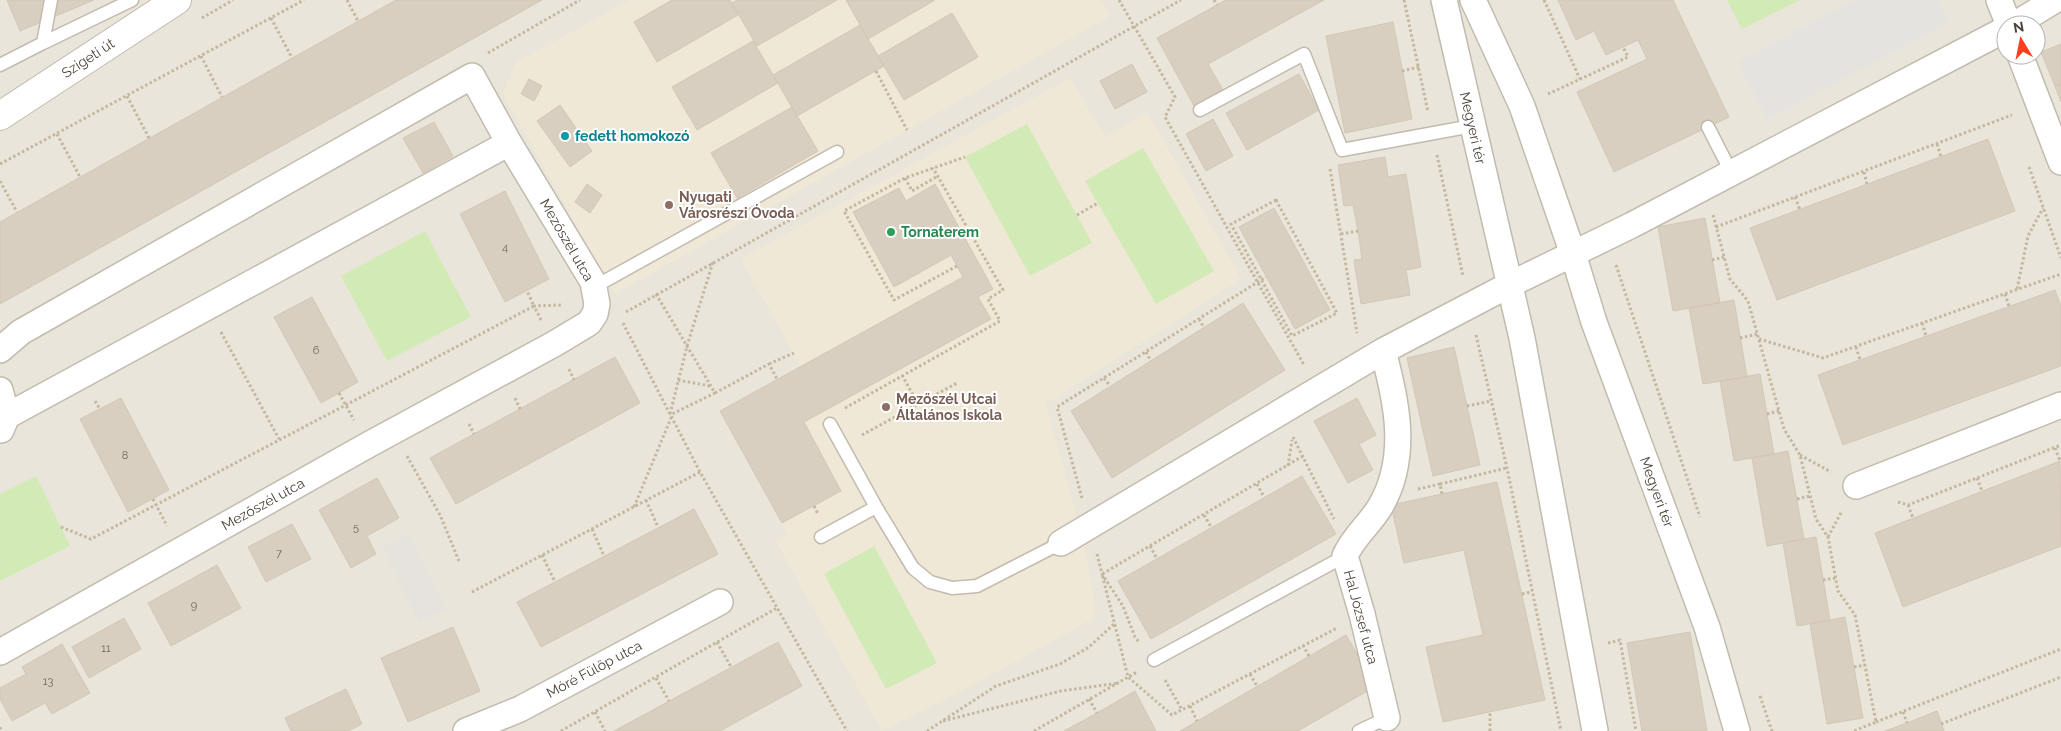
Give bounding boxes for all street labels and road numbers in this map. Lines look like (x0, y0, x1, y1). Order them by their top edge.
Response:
street label: Szigeti út (59, 35, 118, 81)
street label: Megyeri tér (1457, 90, 1489, 166)
street label: Mezőszél utca (537, 196, 597, 284)
street label: Megyeri tér (1637, 455, 1677, 529)
street label: Mezőszél utca (219, 475, 307, 533)
street label: Hal József utca (1341, 568, 1381, 666)
street label: Móré Fülöp utca (544, 637, 644, 701)

